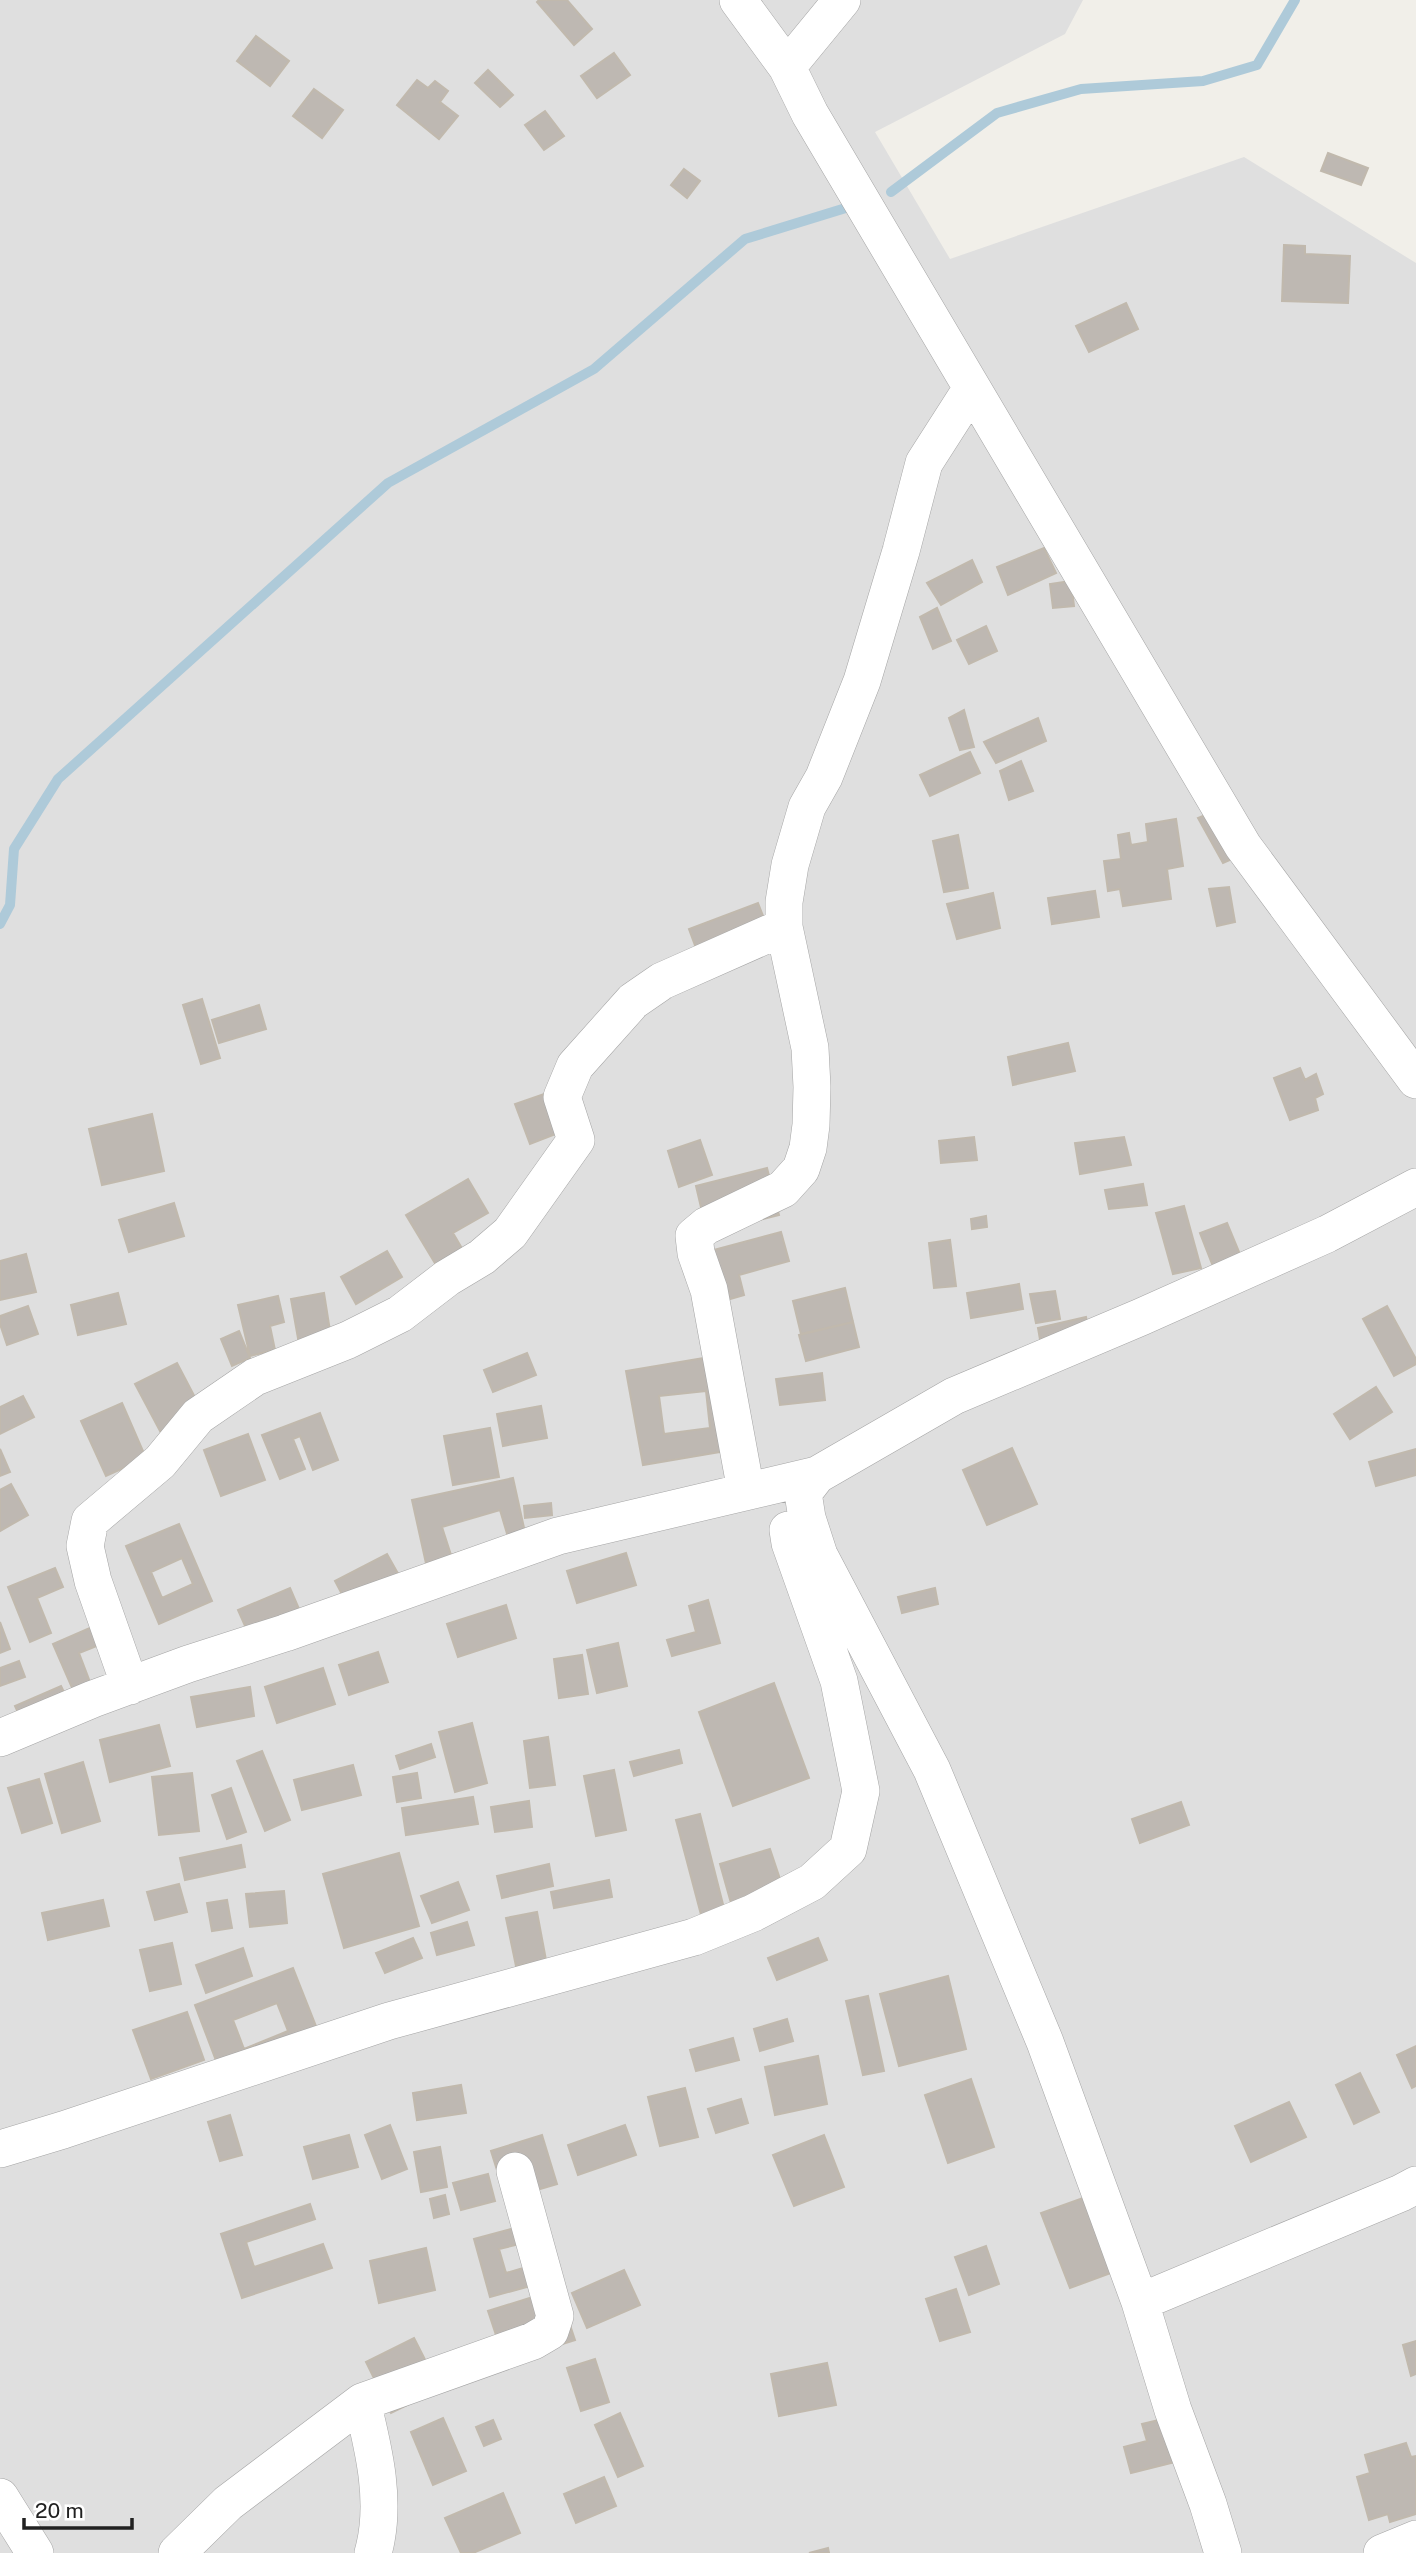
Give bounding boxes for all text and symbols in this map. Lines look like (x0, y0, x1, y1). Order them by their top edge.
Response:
scale bar (24, 2486, 133, 2530)
text: 20 m (35, 2498, 84, 2523)

